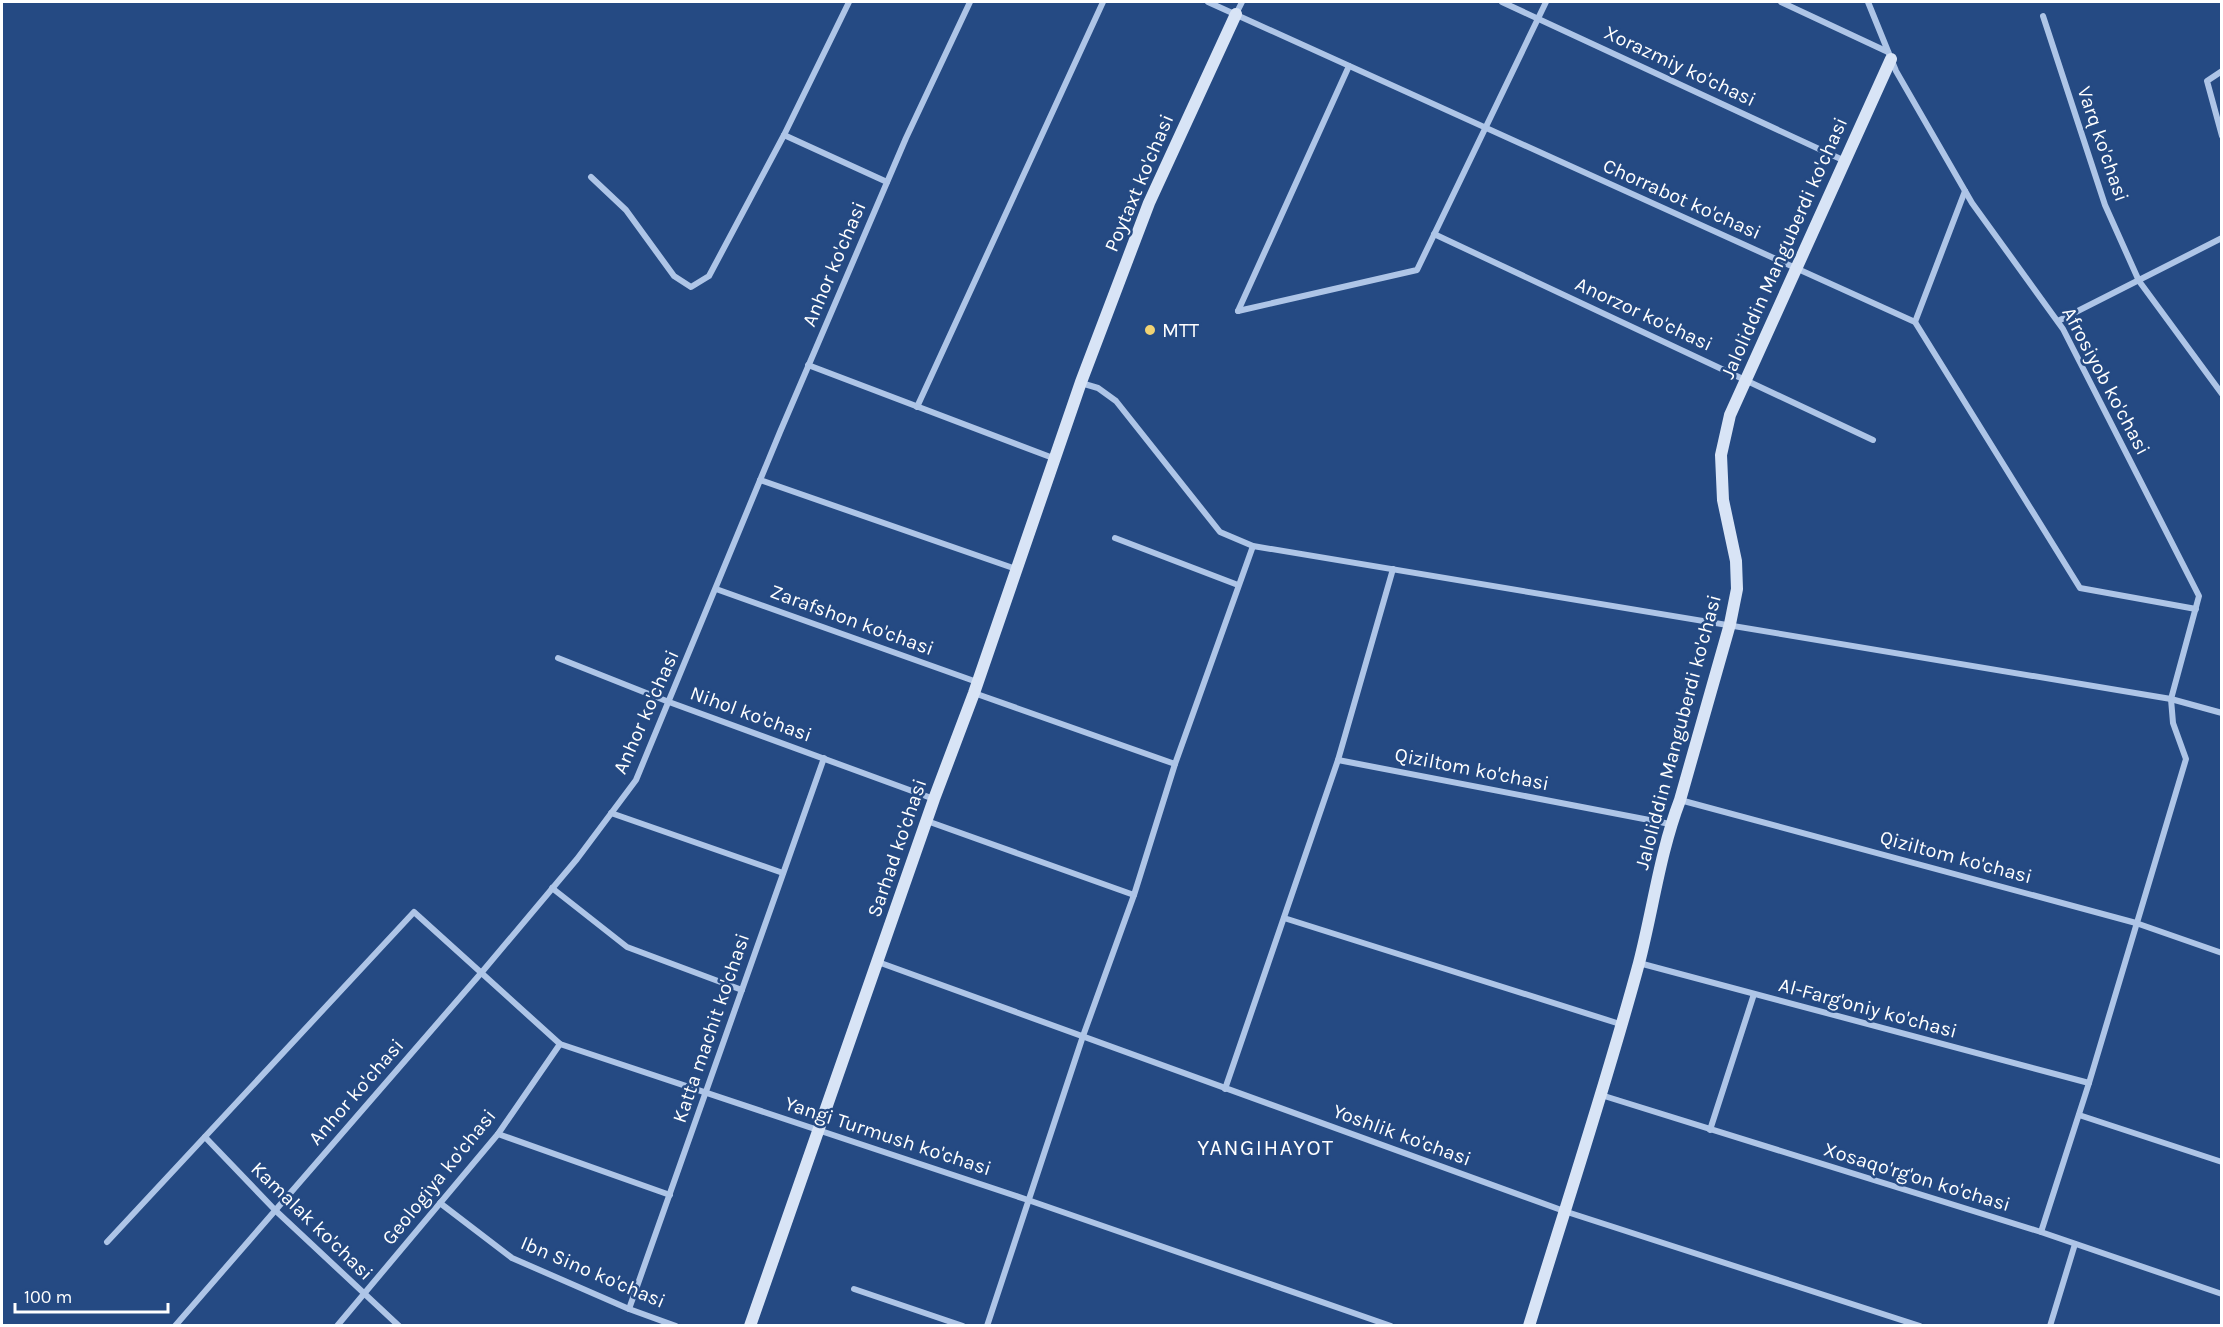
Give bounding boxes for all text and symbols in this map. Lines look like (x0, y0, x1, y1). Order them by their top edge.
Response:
street label: Xorazmiy ko'chasi (1600, 21, 1760, 111)
street label: Varq ko'chasi (2073, 83, 2133, 205)
street label: Poytaxt ko'chasi (1100, 111, 1178, 255)
street label: Jaloliddin Manguberdi ko'chasi (1716, 114, 1852, 382)
street label: Chorrabot ko'chasi (1599, 154, 1765, 244)
street label: Anhor ko'chasi (797, 198, 871, 330)
street label: Anorzor ko'chasi (1572, 272, 1716, 356)
street label: Afrosiyob ko'chasi (2057, 303, 2155, 459)
place label: MTT (1162, 319, 1199, 342)
marker: MTT (1143, 323, 1157, 337)
street label: Zarafshon ko'chasi (767, 580, 937, 660)
street label: Jaloliddin Manguberdi ko'chasi (1630, 592, 1726, 872)
street label: Anhor ko'chasi (608, 646, 684, 778)
street label: Nihol ko'chasi (687, 681, 815, 747)
street label: Qiziltom ko'chasi (1393, 743, 1551, 795)
street label: Sarhad ko'chasi (863, 776, 931, 920)
street label: Qiziltom ko'chasi (1877, 826, 2035, 888)
street label: Katta machit ko'chasi (668, 930, 754, 1126)
street label: Al-Farg'oniy ko'chasi (1776, 973, 1960, 1043)
street label: Anhor ko'chasi (304, 1034, 408, 1150)
street label: Yangi Turmush ko'chasi (782, 1092, 994, 1180)
street label: Yoshlik ko'chasi (1330, 1099, 1474, 1171)
street label: Geologiya ko'chasi (377, 1105, 501, 1249)
district label: YANGIHAYOT (1197, 1135, 1335, 1161)
street label: Xosaqo'rg'on ko'chasi (1821, 1138, 2013, 1216)
street label: Kamalak ko'chasi (246, 1157, 378, 1285)
street label: Ibn Sino ko'chasi (517, 1231, 669, 1313)
scale bar (15, 1276, 168, 1314)
text: 100 m (24, 1286, 72, 1308)

